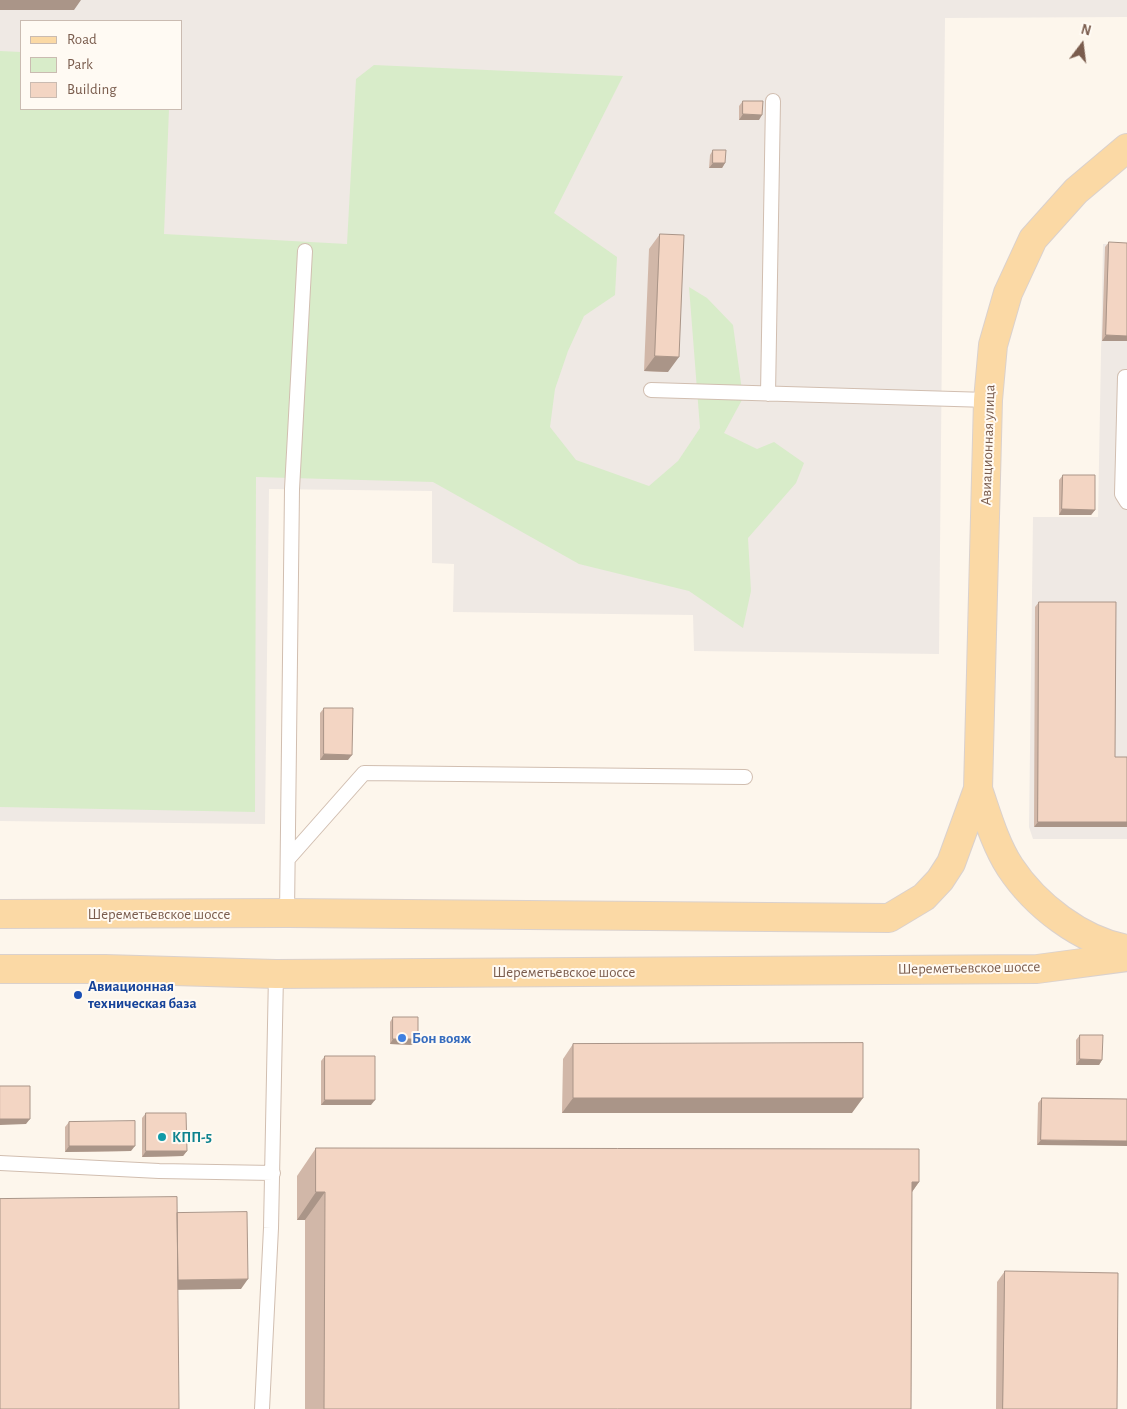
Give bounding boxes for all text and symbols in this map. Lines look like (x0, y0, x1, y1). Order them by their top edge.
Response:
legend (20, 20, 182, 110)
north arrow (1057, 20, 1107, 70)
text: N (1079, 22, 1092, 39)
text: Road (67, 32, 97, 47)
text: Park (67, 57, 93, 72)
text: Building (67, 82, 117, 97)
street label: Авиационная улица (977, 384, 999, 506)
street label: Шереметьевское шоссе (88, 905, 230, 923)
street label: Шереметьевское шоссе (897, 958, 1041, 978)
street label: Шереметьевское шоссе (493, 963, 635, 981)
place label: Авиационная техническая база (88, 977, 197, 1012)
marker: Авиационная техническая база (72, 989, 84, 1001)
place label: Бон вояж (412, 1029, 471, 1047)
marker: Бон вояж (396, 1032, 408, 1044)
place label: КПП-5 (172, 1128, 212, 1146)
marker: КПП-5 (156, 1131, 168, 1143)

